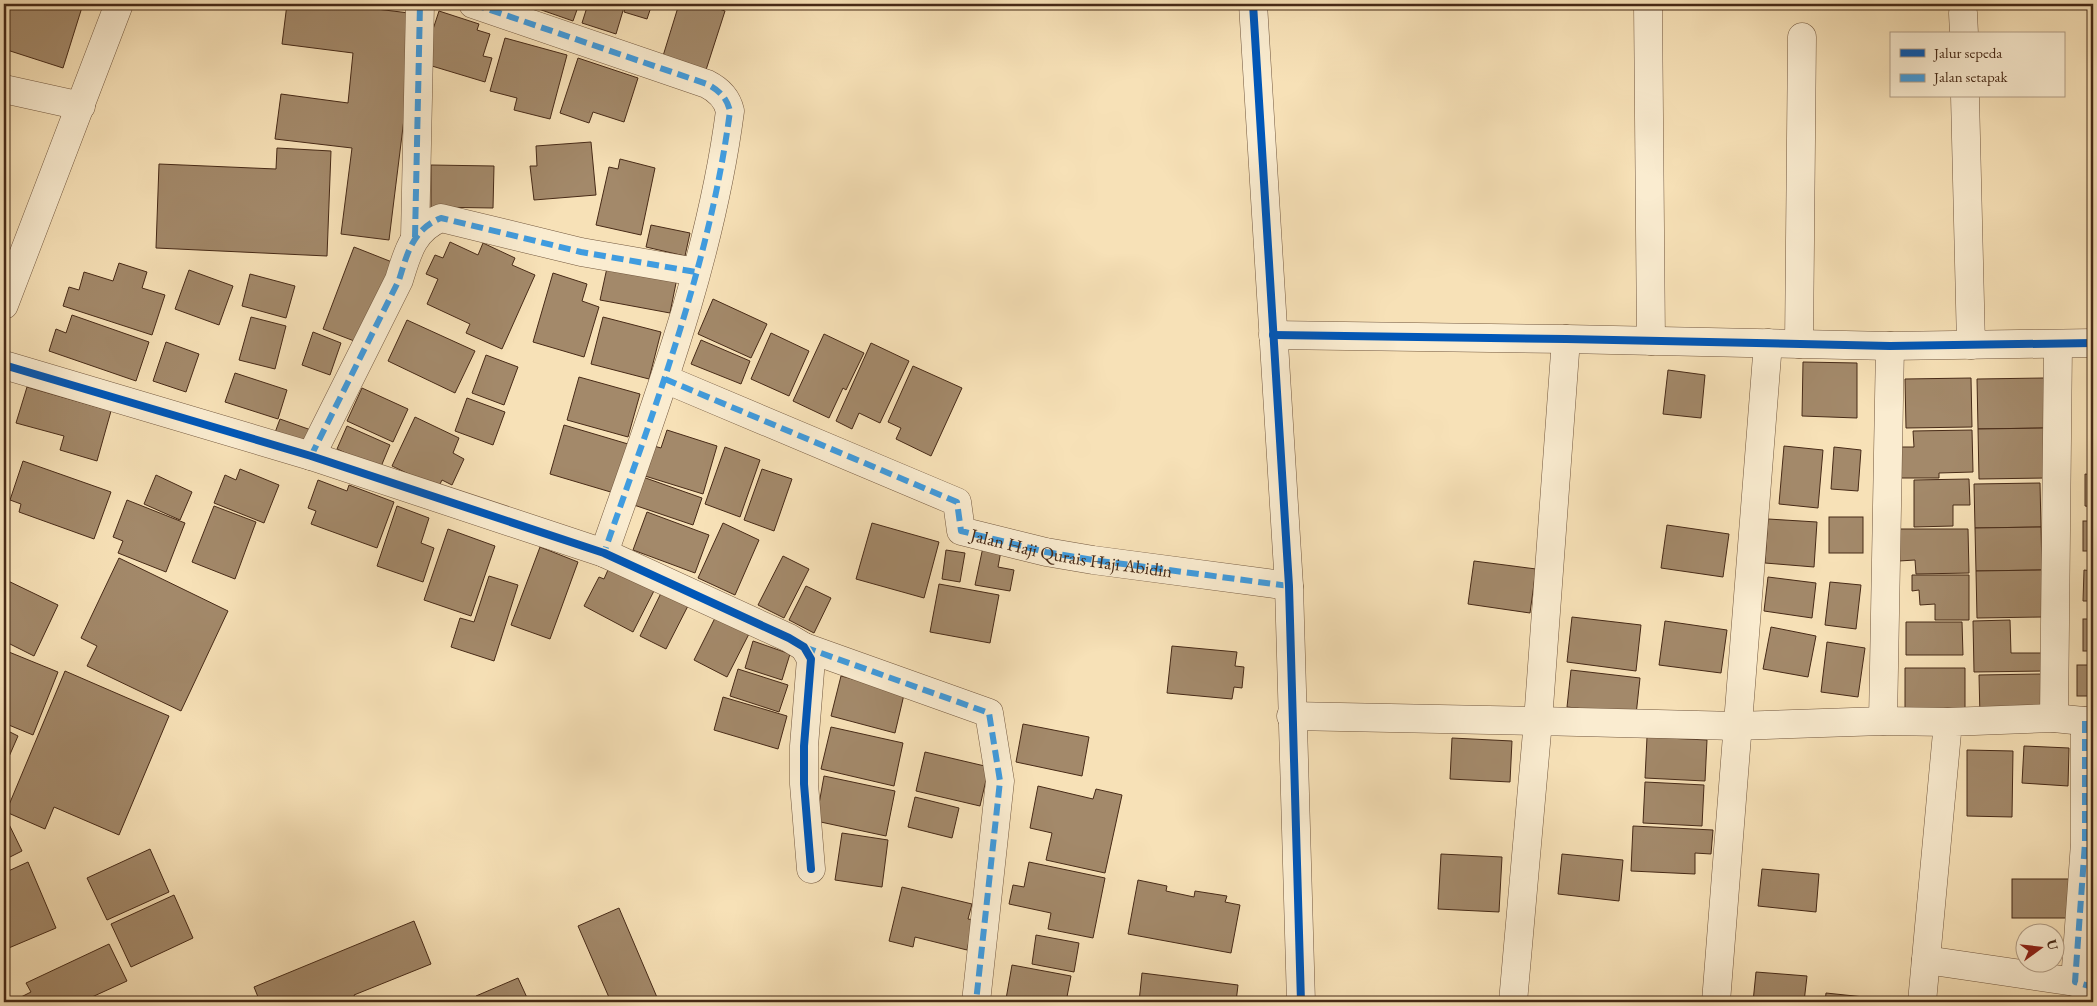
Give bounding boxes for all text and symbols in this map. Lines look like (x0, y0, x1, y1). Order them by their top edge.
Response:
legend (1890, 32, 2064, 98)
text: Jalur sepeda (1932, 43, 2002, 62)
text: Jalan setapak (1932, 67, 2008, 86)
street label: Jalan Haji Qurais Haji Abidin (966, 522, 1174, 582)
north arrow (2014, 924, 2064, 974)
text: U (2043, 937, 2063, 953)

